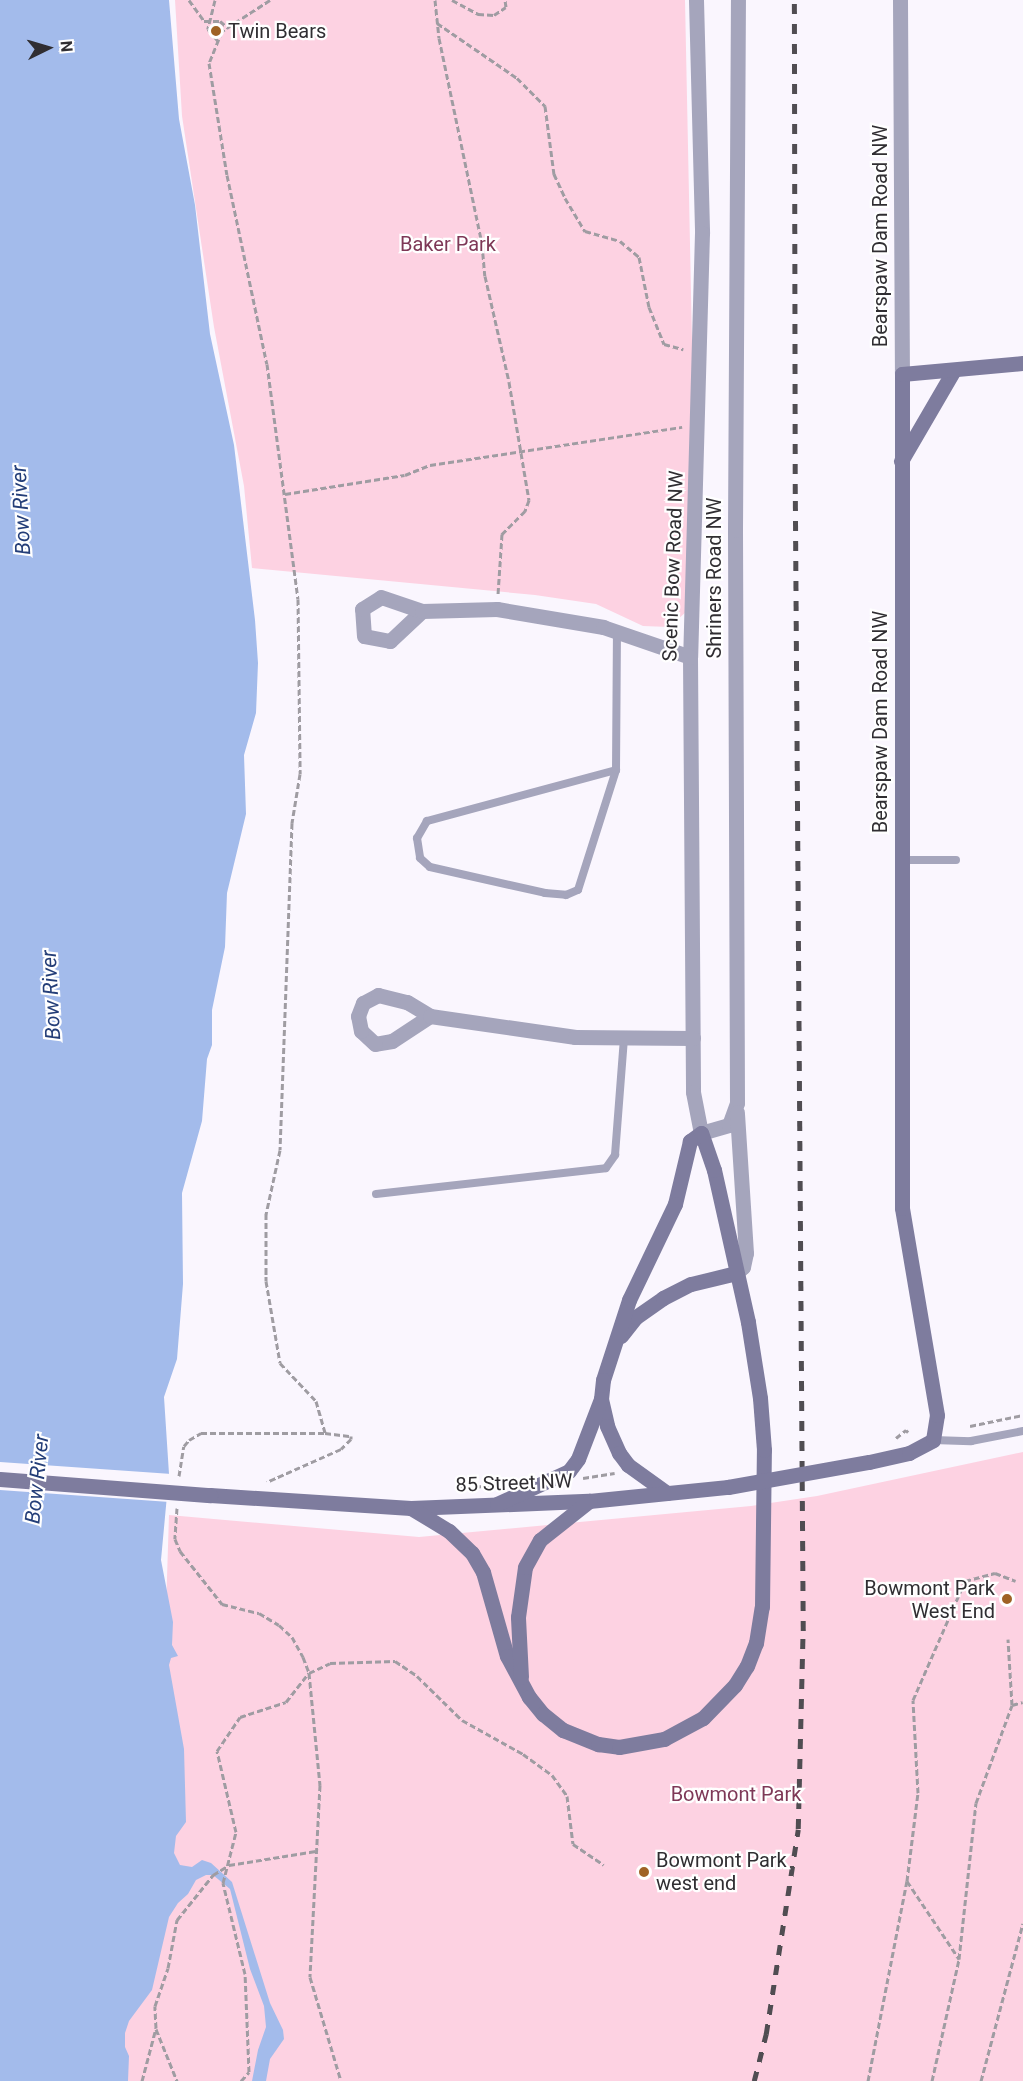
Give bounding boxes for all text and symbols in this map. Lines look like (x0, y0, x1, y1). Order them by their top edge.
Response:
north arrow (18, 18, 78, 78)
place label: Twin Bears (228, 19, 326, 43)
marker: Twin Bears (209, 24, 223, 38)
text: N (56, 40, 76, 53)
street label: Bearspaw Dam Road NW (868, 125, 892, 347)
park label: Baker Park (400, 232, 496, 256)
water label: Bow River (6, 465, 36, 555)
street label: Scenic Bow Road NW (658, 470, 688, 662)
street label: Shriners Road NW (702, 497, 726, 659)
street label: Bearspaw Dam Road NW (868, 611, 892, 833)
water label: Bow River (36, 950, 66, 1040)
water label: Bow River (20, 1433, 54, 1525)
street label: 85 Street NW (455, 1469, 573, 1497)
place label: Bowmont Park West End (864, 1576, 995, 1623)
marker: Bowmont Park West End (1000, 1592, 1014, 1606)
park label: Bowmont Park (671, 1782, 801, 1806)
place label: Bowmont Park west end (656, 1848, 787, 1895)
marker: Bowmont Park west end (637, 1865, 651, 1879)

